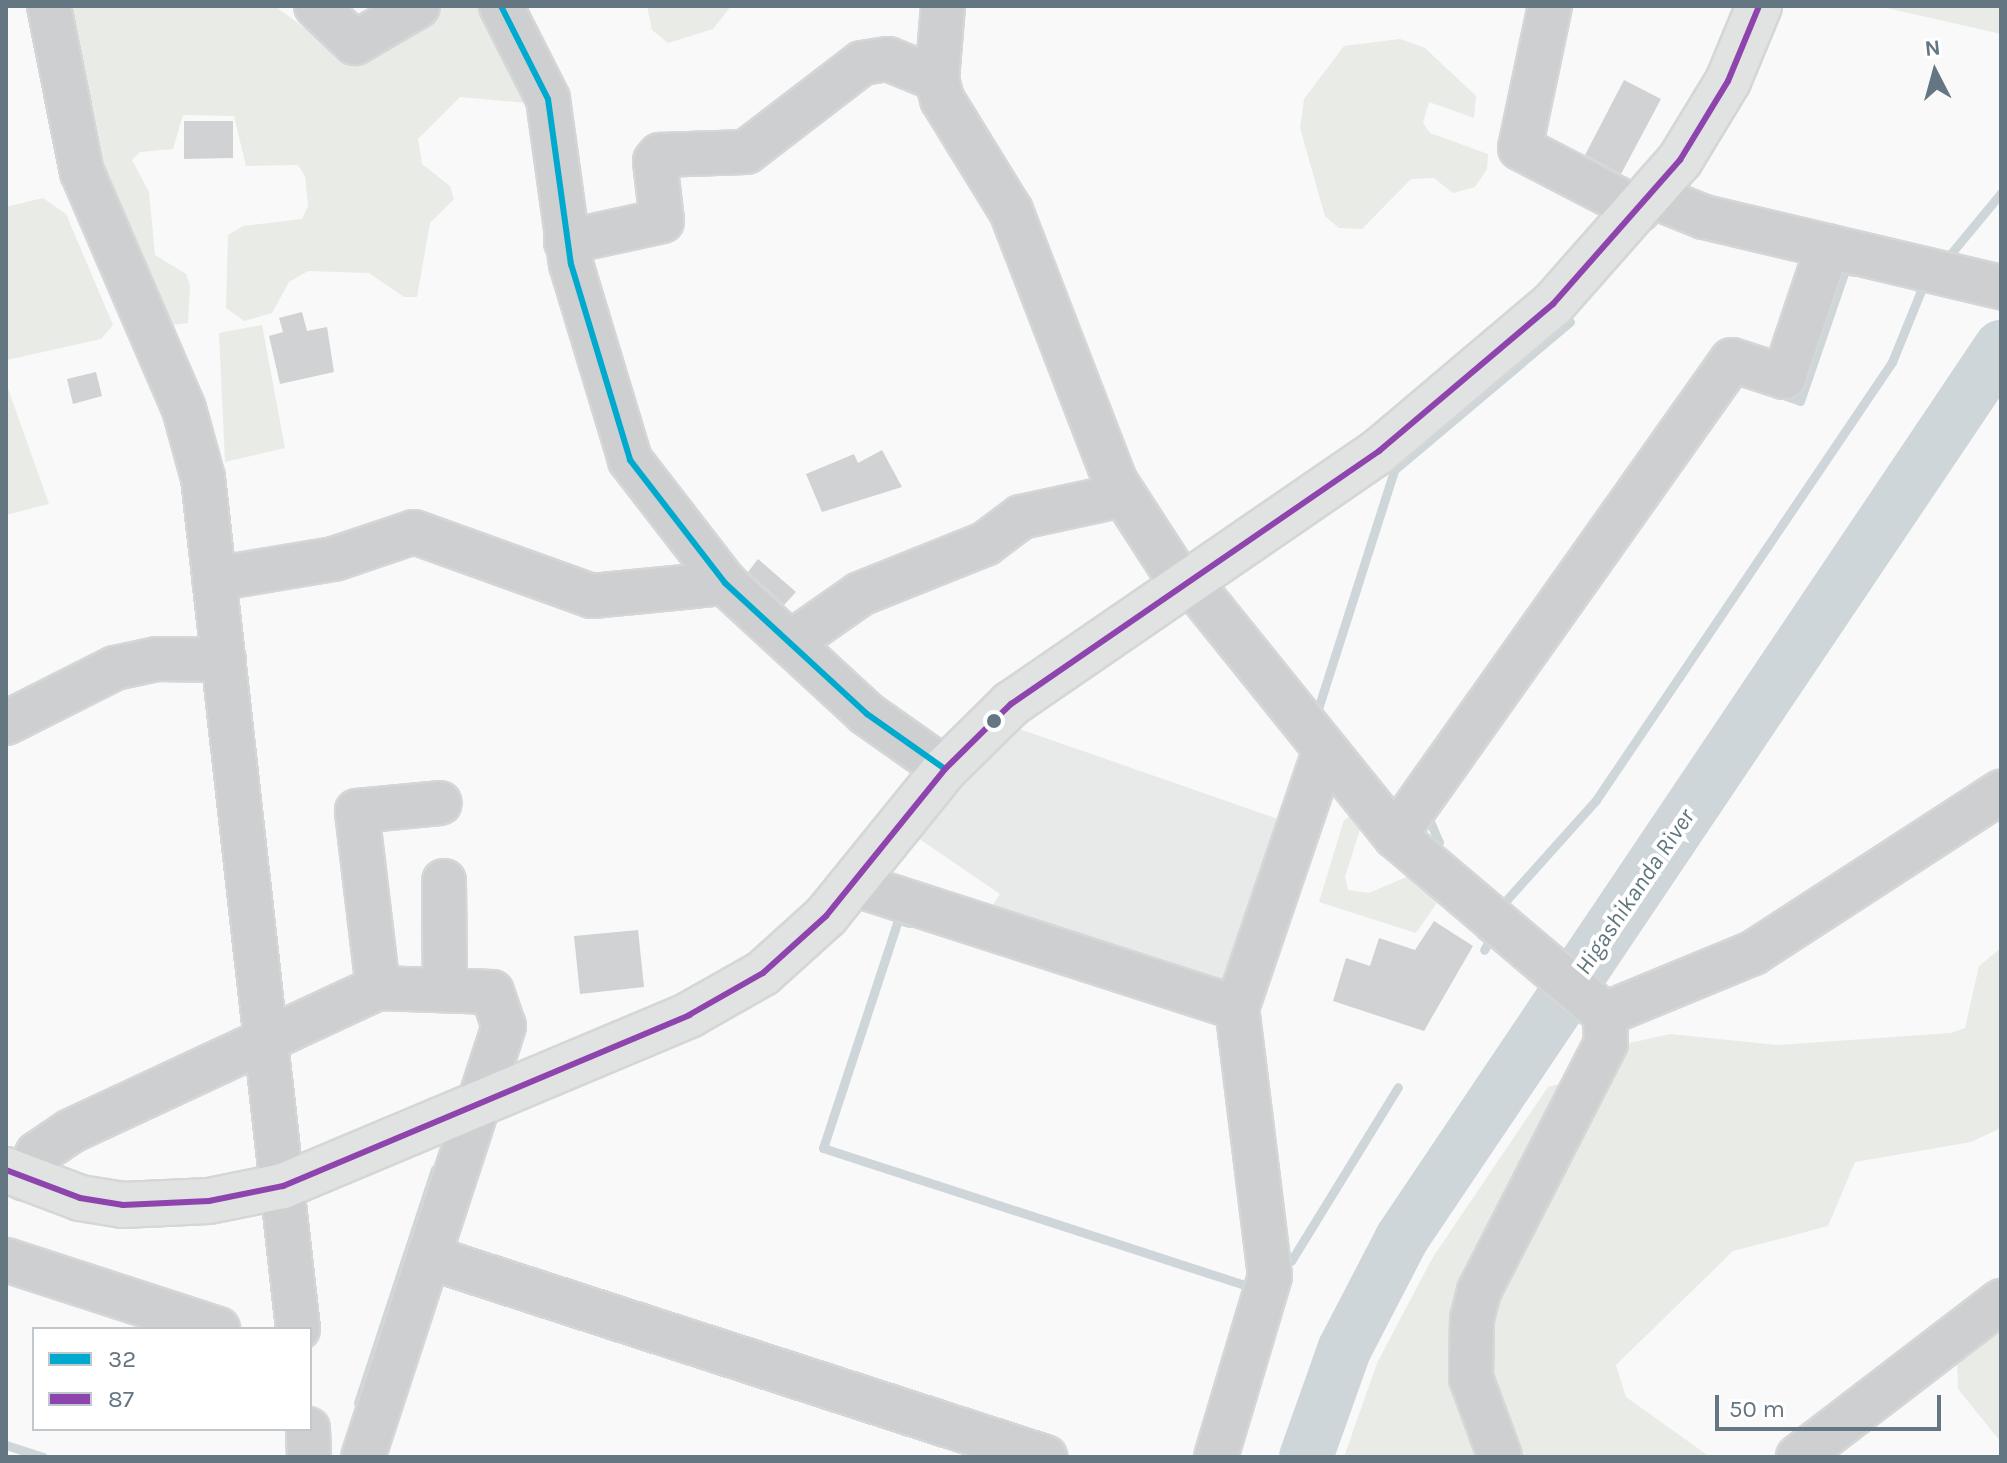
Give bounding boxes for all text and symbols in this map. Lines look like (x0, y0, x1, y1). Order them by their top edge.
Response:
north arrow (1895, 32, 1975, 112)
text: N (1923, 34, 1942, 62)
unlabelled marker (986, 713, 1002, 729)
water label: Higashikanda River (1569, 804, 1701, 980)
legend (32, 1327, 312, 1431)
text: 32 (108, 1345, 136, 1373)
scale bar (1719, 1379, 1945, 1429)
text: 87 (108, 1385, 134, 1413)
text: 50 m (1729, 1395, 1785, 1423)

